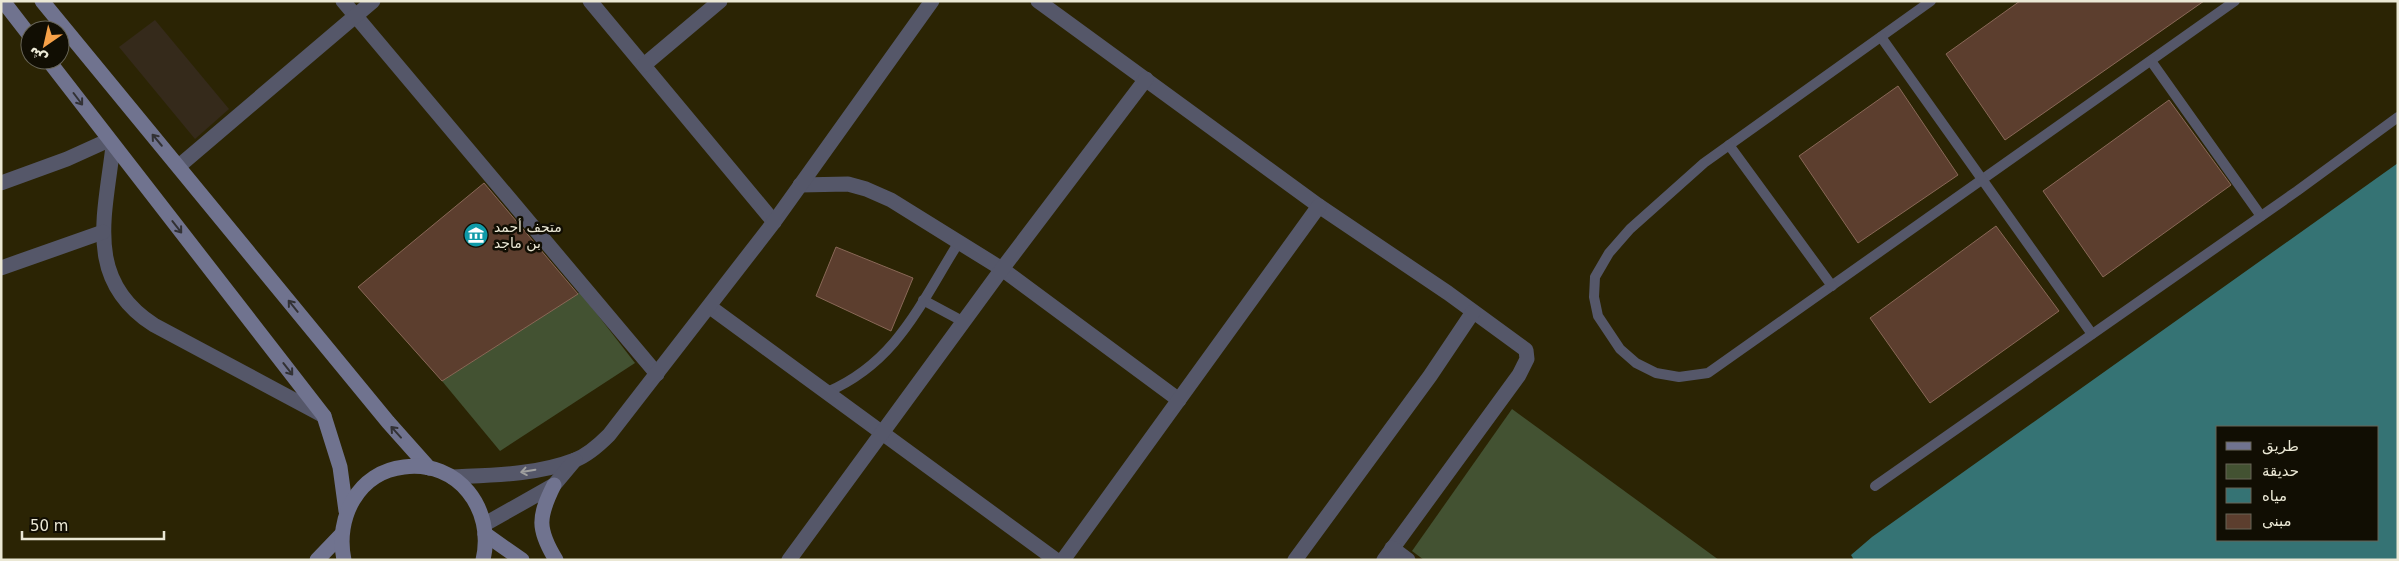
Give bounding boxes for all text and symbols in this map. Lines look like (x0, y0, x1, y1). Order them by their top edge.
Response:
north arrow (20, 20, 70, 70)
text: ش (25, 44, 50, 68)
one-way arrow (72, 92, 83, 105)
one-way arrow (152, 133, 163, 146)
place label: متحف أحمد بن ماجد (494, 218, 562, 252)
one-way arrow (171, 221, 182, 234)
museum icon: متحف أحمد بن ماجد (463, 222, 489, 248)
one-way arrow (288, 300, 299, 313)
one-way arrow (282, 362, 293, 375)
one-way arrow (390, 425, 402, 438)
legend (2216, 426, 2379, 541)
text: طريق (2262, 437, 2299, 455)
text: حديقة (2262, 462, 2299, 480)
one-way arrow (520, 467, 536, 477)
text: مياه (2262, 487, 2287, 505)
scale bar (22, 508, 165, 540)
text: مبنى (2262, 512, 2292, 530)
text: 50 m (30, 517, 68, 535)

